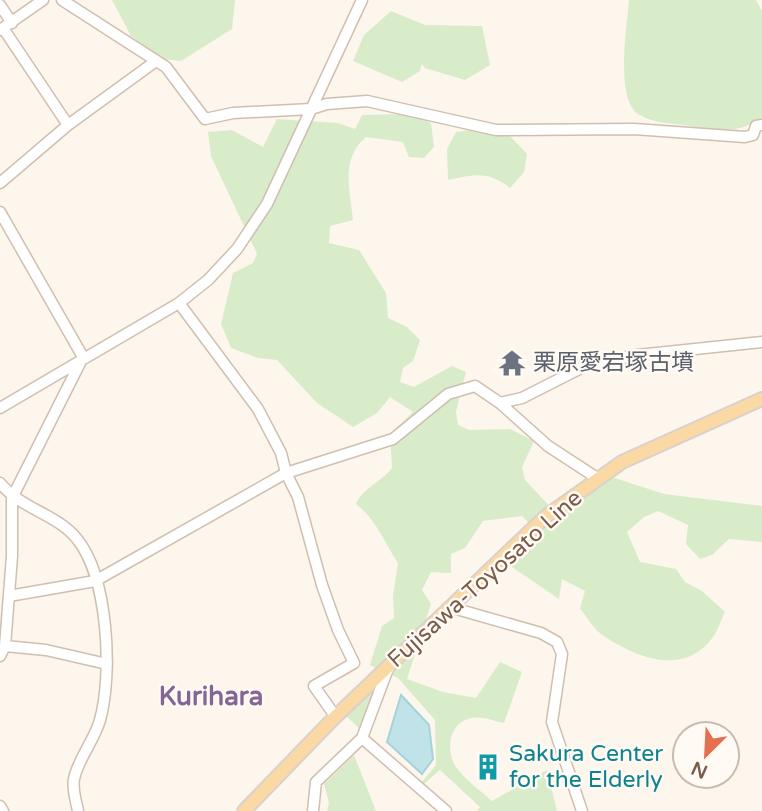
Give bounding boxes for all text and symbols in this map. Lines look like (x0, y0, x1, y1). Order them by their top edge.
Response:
temple icon: 栗原愛宕塚古墳 (497, 348, 527, 378)
place label: 栗原愛宕塚古墳 (533, 349, 694, 377)
street label: Fujisawa-Toyosato Line (382, 484, 588, 674)
district label: Kurihara (159, 681, 263, 712)
north arrow (671, 720, 741, 790)
place label: Sakura Center for the Elderly (509, 740, 663, 794)
building icon: Sakura Center for the Elderly (473, 752, 503, 782)
text: N (688, 756, 711, 783)

